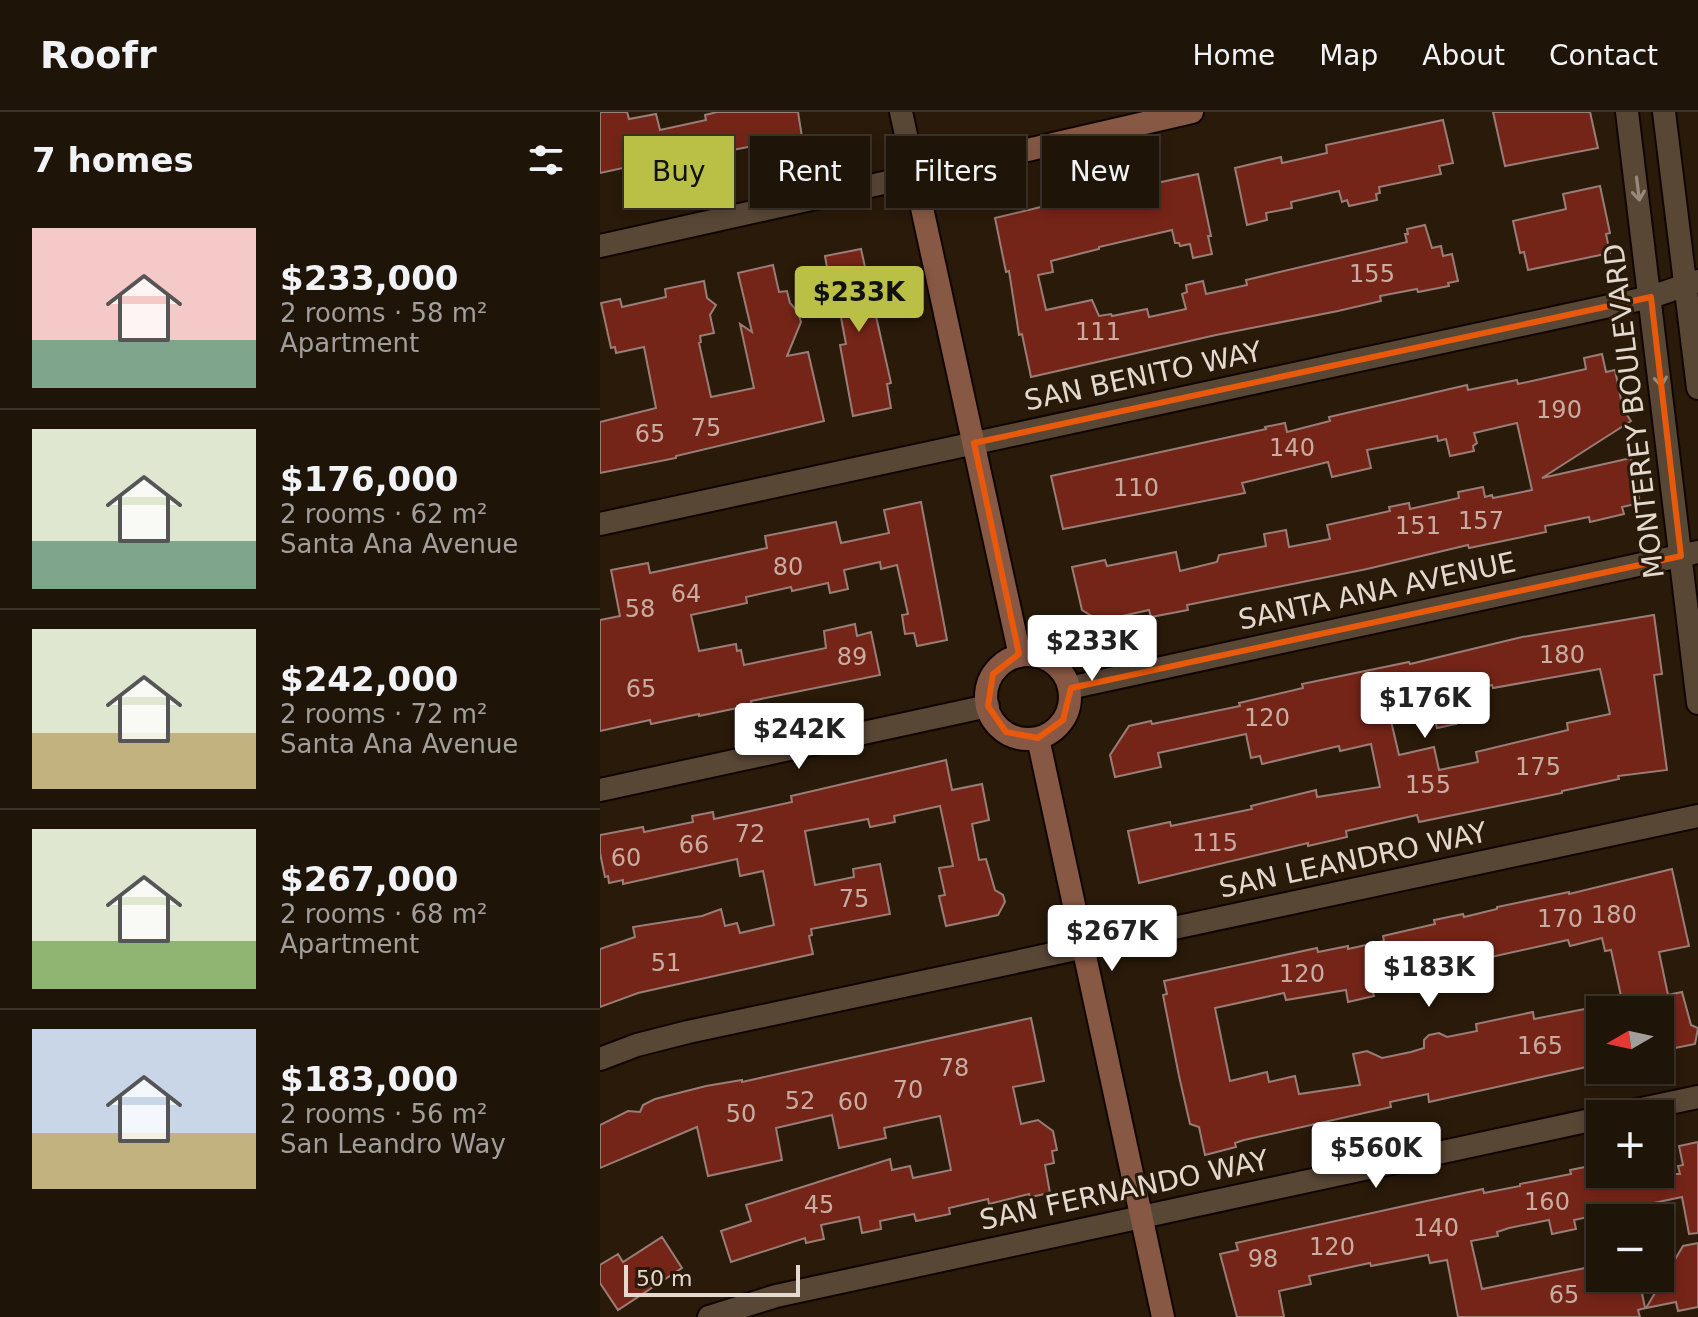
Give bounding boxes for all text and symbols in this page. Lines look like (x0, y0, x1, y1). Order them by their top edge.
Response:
text: Roofr (40, 33, 157, 77)
text: Home (1192, 39, 1275, 72)
text: Map (1319, 39, 1378, 72)
text: About (1422, 39, 1505, 72)
text: Contact (1549, 39, 1658, 72)
chip: Buy (624, 136, 734, 208)
chip: Rent (750, 136, 870, 208)
chip: Filters (886, 136, 1026, 208)
chip: New (1042, 136, 1159, 208)
icon: filters (524, 138, 568, 182)
text: 7 homes (32, 140, 194, 180)
one-way arrow (1631, 175, 1646, 202)
street label: MONTEREY BOULEVARD (1597, 242, 1671, 580)
text: $233,000 (280, 258, 459, 298)
icon: home (96, 260, 192, 356)
house number: 155 (1349, 260, 1395, 288)
pin: $233K (803, 266, 915, 334)
text: $233K (813, 277, 905, 307)
text: 2 rooms · 58 m² (280, 298, 488, 328)
house number: 111 (1075, 318, 1121, 346)
text: Apartment (280, 328, 419, 358)
street label: SAN BENITO WAY (1021, 335, 1266, 417)
one-way arrow (1653, 362, 1668, 387)
house number: 190 (1536, 396, 1582, 424)
house number: 75 (691, 414, 721, 442)
house number: 65 (635, 420, 665, 448)
house number: 140 (1269, 434, 1315, 462)
text: $176,000 (280, 459, 459, 499)
icon: home (96, 461, 192, 557)
house number: 110 (1113, 474, 1159, 502)
text: 2 rooms · 62 m² (280, 499, 488, 529)
house number: 157 (1458, 507, 1504, 535)
house number: 151 (1395, 512, 1441, 540)
text: Santa Ana Avenue (280, 529, 518, 559)
street label: SANTA ANA AVENUE (1235, 545, 1519, 637)
house number: 80 (773, 553, 803, 581)
house number: 64 (671, 580, 701, 608)
house number: 58 (625, 595, 655, 623)
pin: $233K (1036, 615, 1148, 683)
text: $233K (1046, 626, 1138, 656)
house number: 180 (1539, 641, 1585, 669)
house number: 89 (837, 643, 867, 671)
text: $242,000 (280, 659, 459, 699)
icon: home (96, 661, 192, 757)
pin: $176K (1369, 672, 1481, 740)
house number: 65 (626, 675, 656, 703)
text: $176K (1379, 683, 1471, 713)
text: 2 rooms · 72 m² (280, 699, 488, 729)
pin: $242K (743, 703, 855, 771)
house number: 120 (1244, 704, 1290, 732)
text: $242K (753, 714, 845, 744)
text: Santa Ana Avenue (280, 729, 518, 759)
house number: 175 (1515, 753, 1561, 781)
house number: 155 (1405, 771, 1451, 799)
street label: SAN LEANDRO WAY (1216, 815, 1491, 905)
house number: 72 (735, 820, 765, 848)
house number: 115 (1192, 829, 1238, 857)
house number: 66 (679, 831, 709, 859)
house number: 60 (611, 844, 641, 872)
text: $267,000 (280, 859, 459, 899)
icon: home (96, 861, 192, 957)
house number: 75 (839, 885, 869, 913)
text: 2 rooms · 68 m² (280, 899, 488, 929)
house number: 180 (1591, 901, 1637, 929)
pin: $267K (1056, 905, 1168, 973)
house number: 170 (1537, 905, 1583, 933)
text: $267K (1066, 916, 1158, 946)
text: Apartment (280, 929, 419, 959)
pin: $183K (1373, 941, 1485, 1009)
house number: 51 (651, 949, 681, 977)
text: $183K (1383, 952, 1475, 982)
house number: 120 (1279, 960, 1325, 988)
north arrow (1586, 996, 1674, 1084)
map controls (1586, 996, 1674, 1292)
house number: 165 (1517, 1032, 1563, 1060)
house number: 78 (939, 1054, 969, 1082)
text: $183,000 (280, 1059, 459, 1099)
icon: home (96, 1061, 192, 1157)
house number: 70 (893, 1076, 923, 1104)
house number: 52 (785, 1087, 815, 1115)
house number: 60 (838, 1088, 868, 1116)
text: 2 rooms · 56 m² (280, 1099, 488, 1129)
house number: 50 (726, 1100, 756, 1128)
button: + (1586, 1100, 1674, 1188)
pin: $560K (1320, 1122, 1432, 1190)
text: San Leandro Way (280, 1129, 506, 1159)
text: $560K (1330, 1133, 1422, 1163)
street label: SAN FERNANDO WAY (977, 1143, 1272, 1237)
house number: 160 (1524, 1188, 1570, 1216)
house number: 45 (804, 1191, 834, 1219)
button: − (1586, 1204, 1674, 1292)
house number: 140 (1413, 1214, 1459, 1242)
house number: 120 (1309, 1233, 1355, 1261)
house number: 98 (1248, 1245, 1278, 1273)
scale bar (624, 1261, 800, 1297)
text: 50 m (636, 1266, 692, 1291)
house number: 65 (1549, 1281, 1579, 1309)

